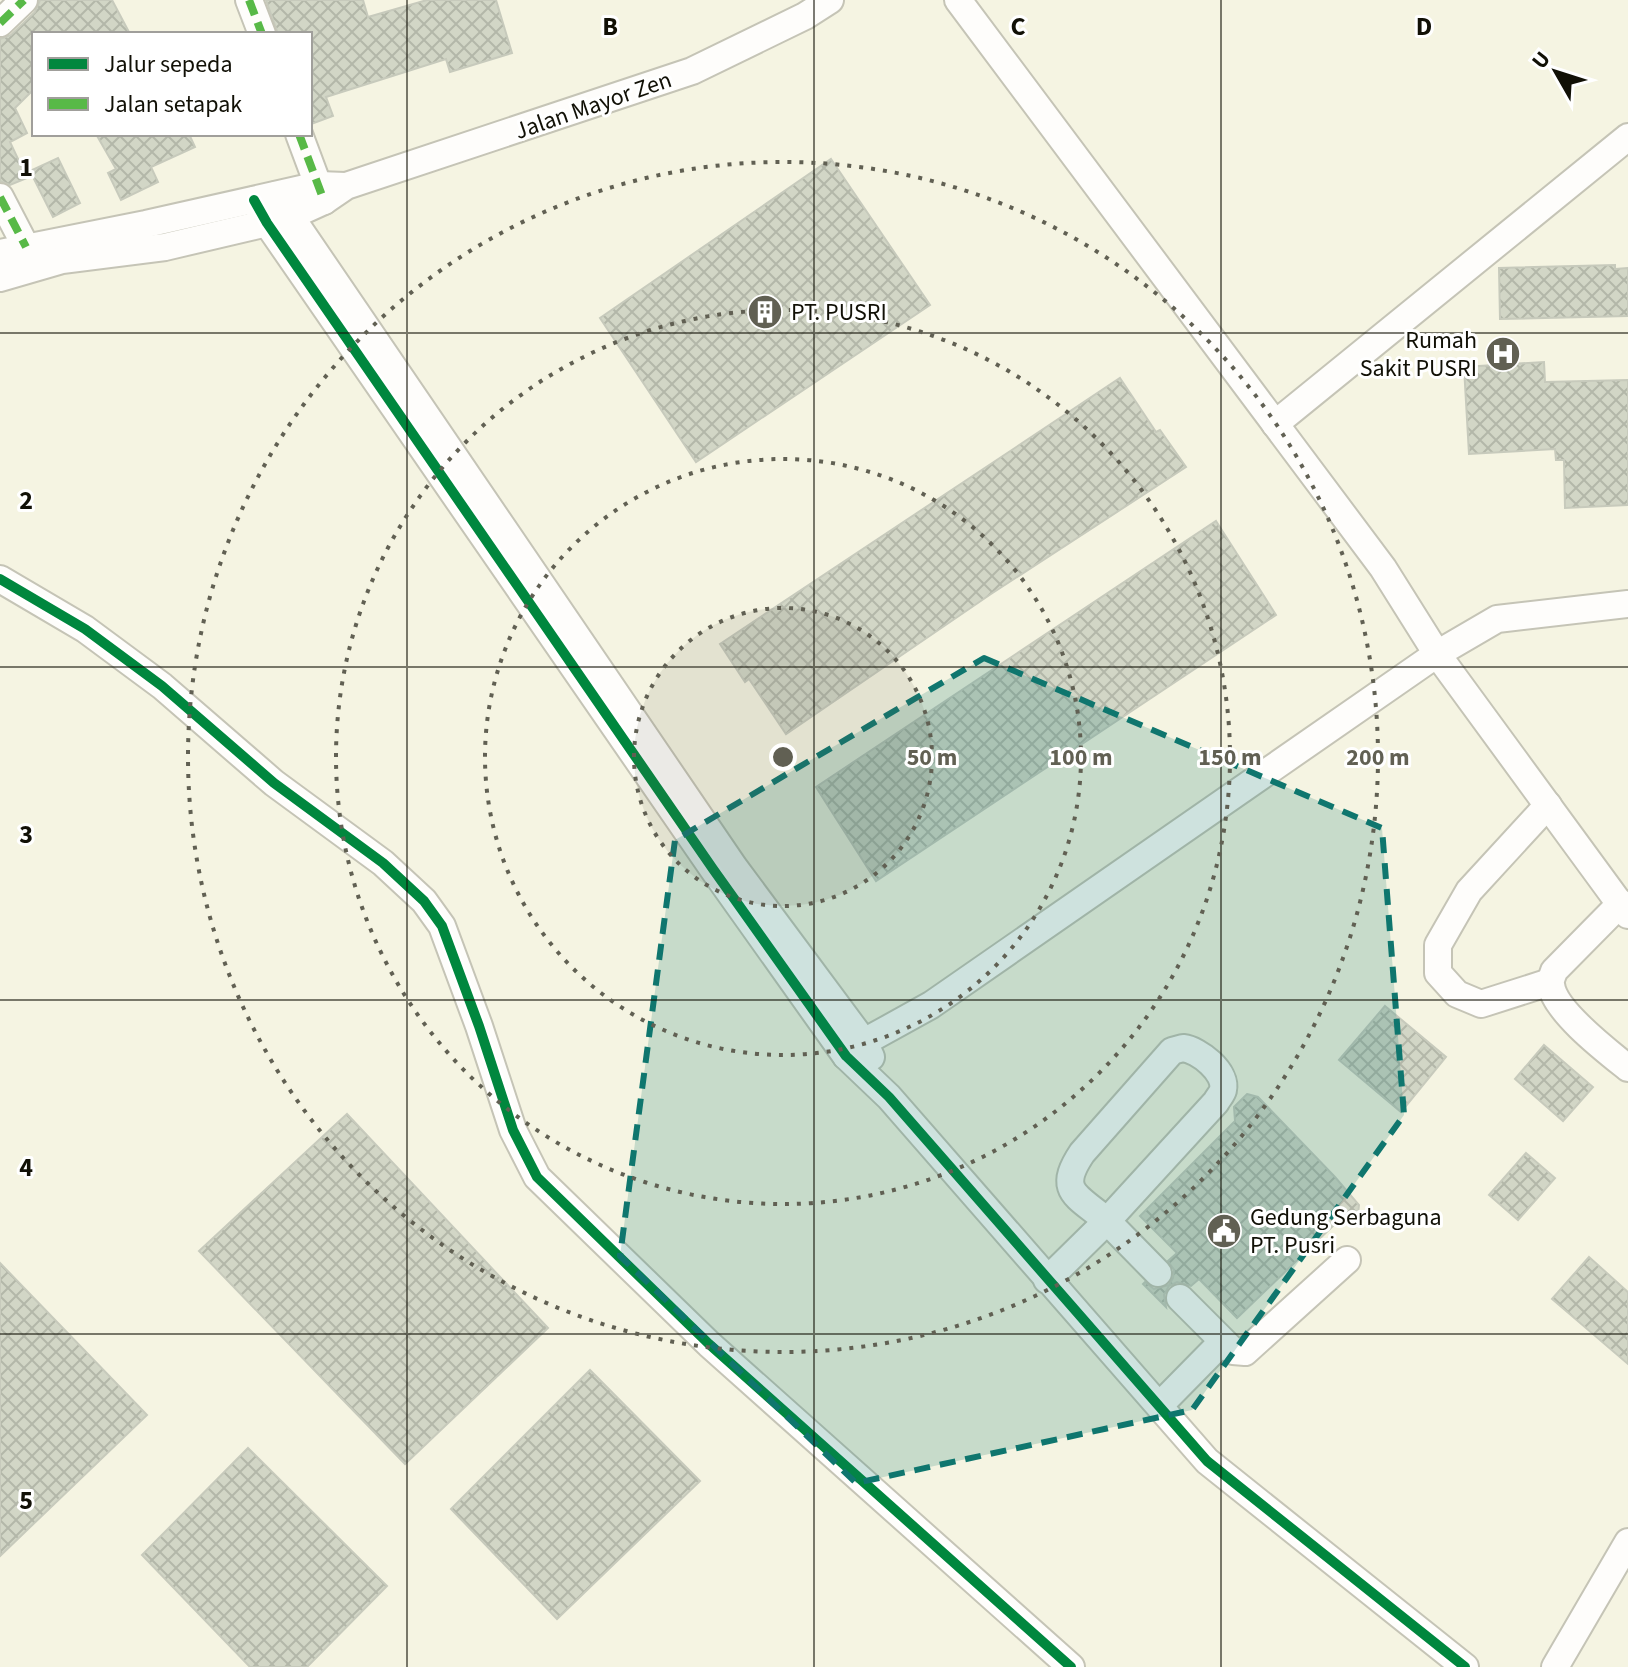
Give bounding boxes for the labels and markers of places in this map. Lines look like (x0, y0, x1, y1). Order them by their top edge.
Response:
building icon: PT. PUSRI (746, 293, 784, 331)
place label: PT. PUSRI (791, 295, 887, 330)
place label: Rumah Sakit PUSRI (1360, 323, 1477, 386)
hospital icon: Rumah Sakit PUSRI (1484, 335, 1522, 373)
centre of rings (769, 743, 797, 771)
place label: Gedung Serbaguna PT. Pusri (1250, 1200, 1442, 1263)
public building icon: Gedung Serbaguna PT. Pusri (1205, 1212, 1243, 1250)

